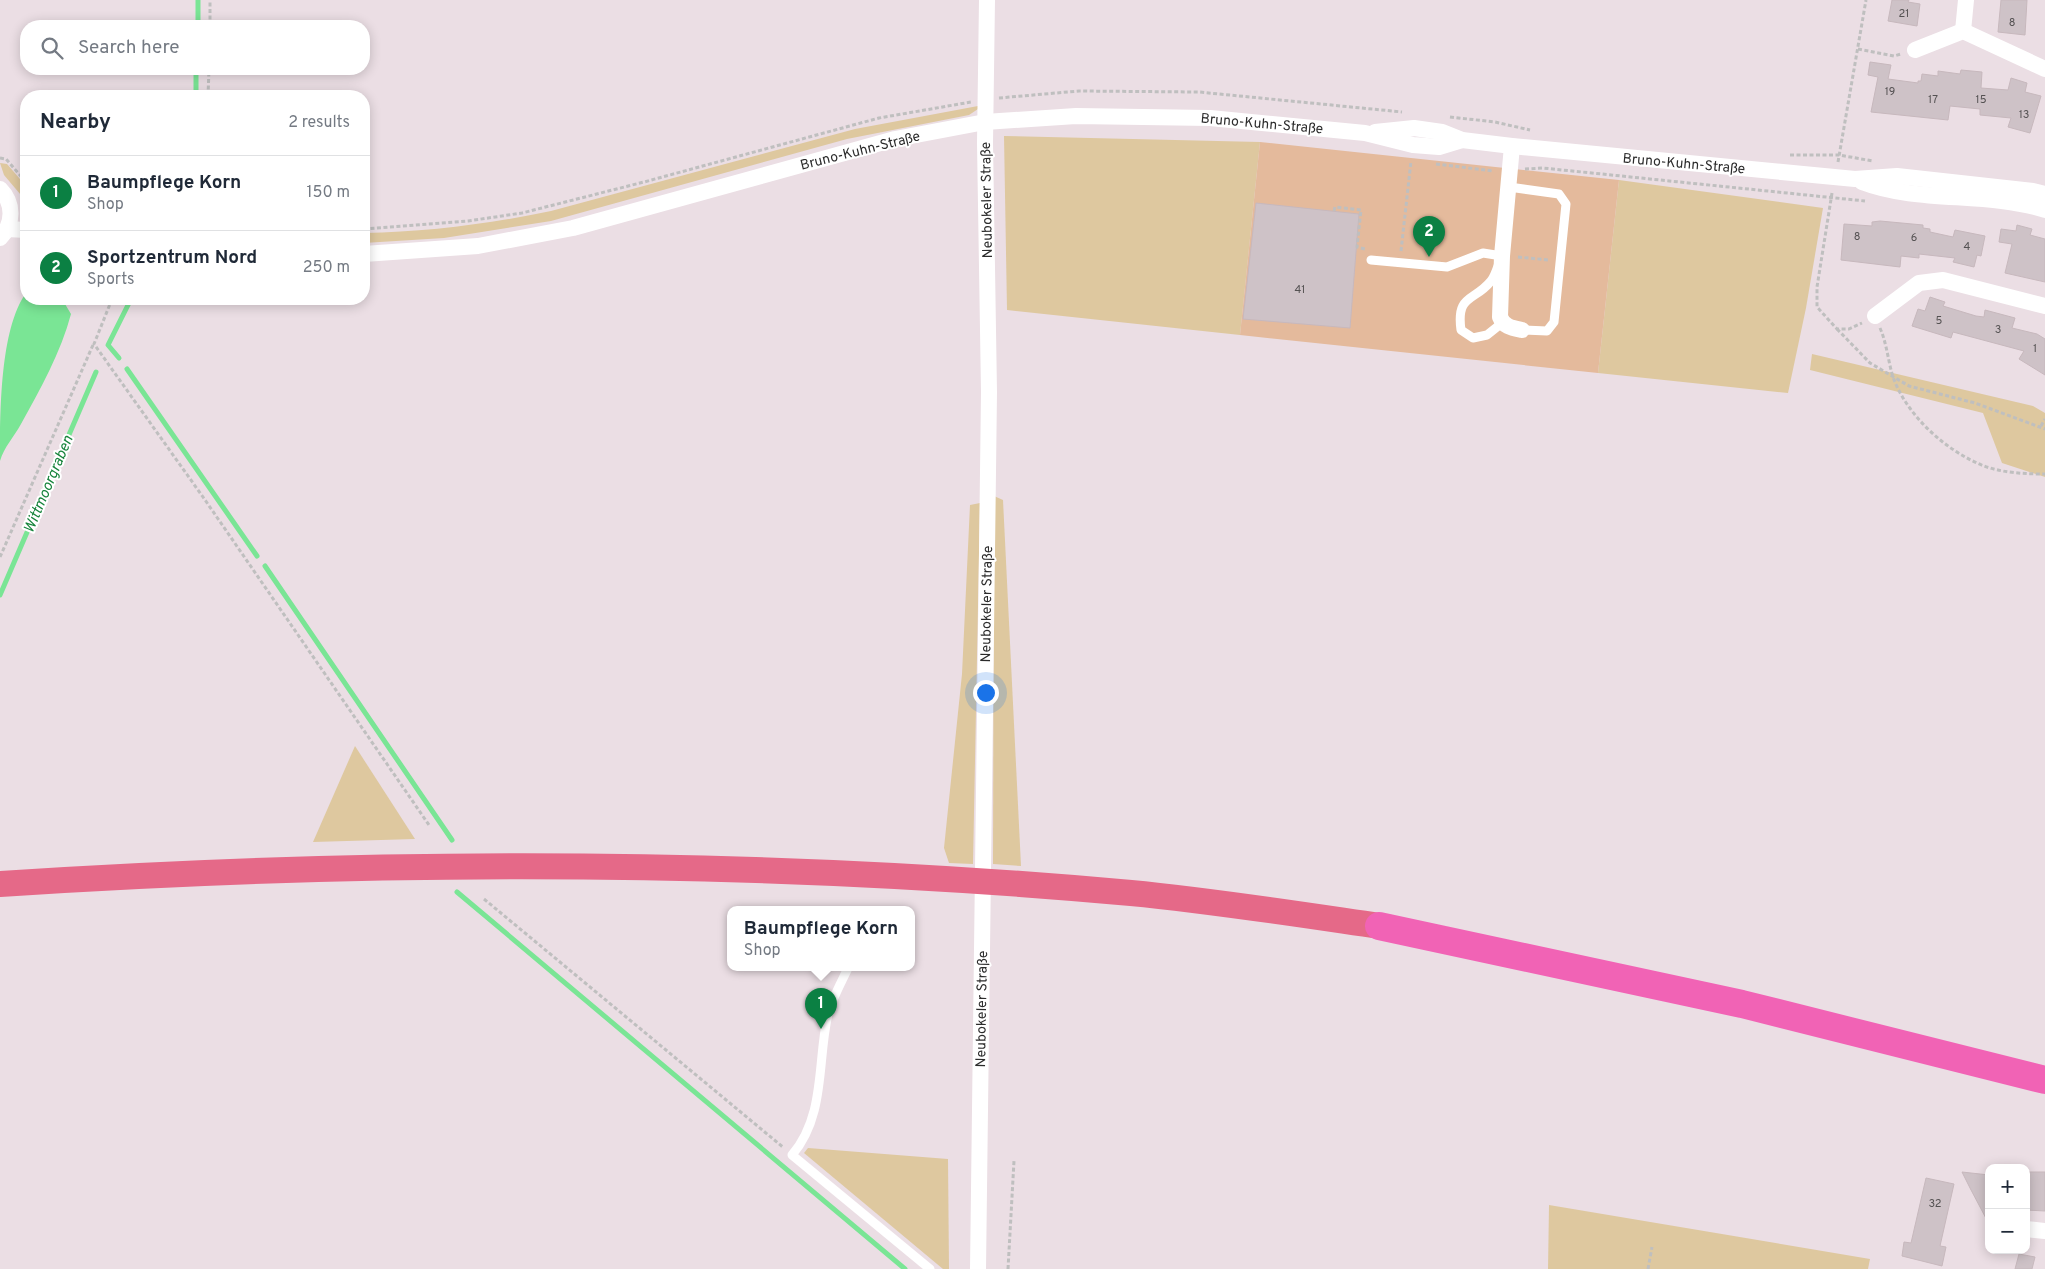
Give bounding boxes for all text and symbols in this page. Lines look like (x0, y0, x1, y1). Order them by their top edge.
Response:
house number: 21 (1899, 7, 1909, 21)
house number: 8 (2009, 16, 2015, 30)
search box (20, 20, 370, 75)
icon: search (38, 34, 66, 62)
text: Search here (78, 36, 180, 60)
house number: 19 (1885, 85, 1895, 99)
house number: 17 (1928, 93, 1938, 107)
house number: 15 (1976, 93, 1987, 107)
house number: 13 (2019, 108, 2029, 122)
text: Nearby (40, 109, 111, 136)
street label: Bruno-Kuhn-Straße (1200, 111, 1324, 138)
text: 2 results (288, 113, 350, 133)
street label: Bruno-Kuhn-Straße (799, 128, 922, 175)
street label: Neubokeler Straße (978, 142, 997, 258)
street label: Bruno-Kuhn-Straße (1622, 151, 1746, 178)
text: Baumpflege Korn (87, 171, 241, 195)
text: 1 (53, 183, 59, 203)
text: 150 m (307, 183, 350, 203)
text: Shop (87, 195, 124, 215)
pin: 2 (1413, 216, 1445, 257)
house number: 8 (1854, 230, 1860, 244)
house number: 6 (1911, 231, 1917, 245)
house number: 4 (1964, 240, 1971, 254)
text: Sportzentrum Nord (87, 246, 257, 270)
text: 2 (51, 258, 61, 278)
text: 250 m (303, 258, 350, 278)
text: Sports (87, 270, 135, 290)
house number: 41 (1295, 283, 1305, 297)
house number: 5 (1936, 314, 1943, 328)
house number: 3 (1995, 323, 2001, 337)
house number: 1 (2033, 342, 2037, 356)
water label: Wittmoorgraben (20, 433, 79, 536)
street label: Neubokeler Straße (978, 546, 997, 662)
your location (973, 680, 999, 706)
popup (727, 906, 915, 971)
text: Baumpflege Korn (744, 917, 898, 941)
text: Shop (744, 941, 781, 961)
street label: Neubokeler Straße (973, 951, 992, 1067)
pin: 1 (805, 988, 837, 1029)
map controls (1985, 1164, 2030, 1254)
button: + (1985, 1164, 2030, 1209)
house number: 32 (1928, 1197, 1942, 1211)
button: − (1985, 1209, 2030, 1254)

